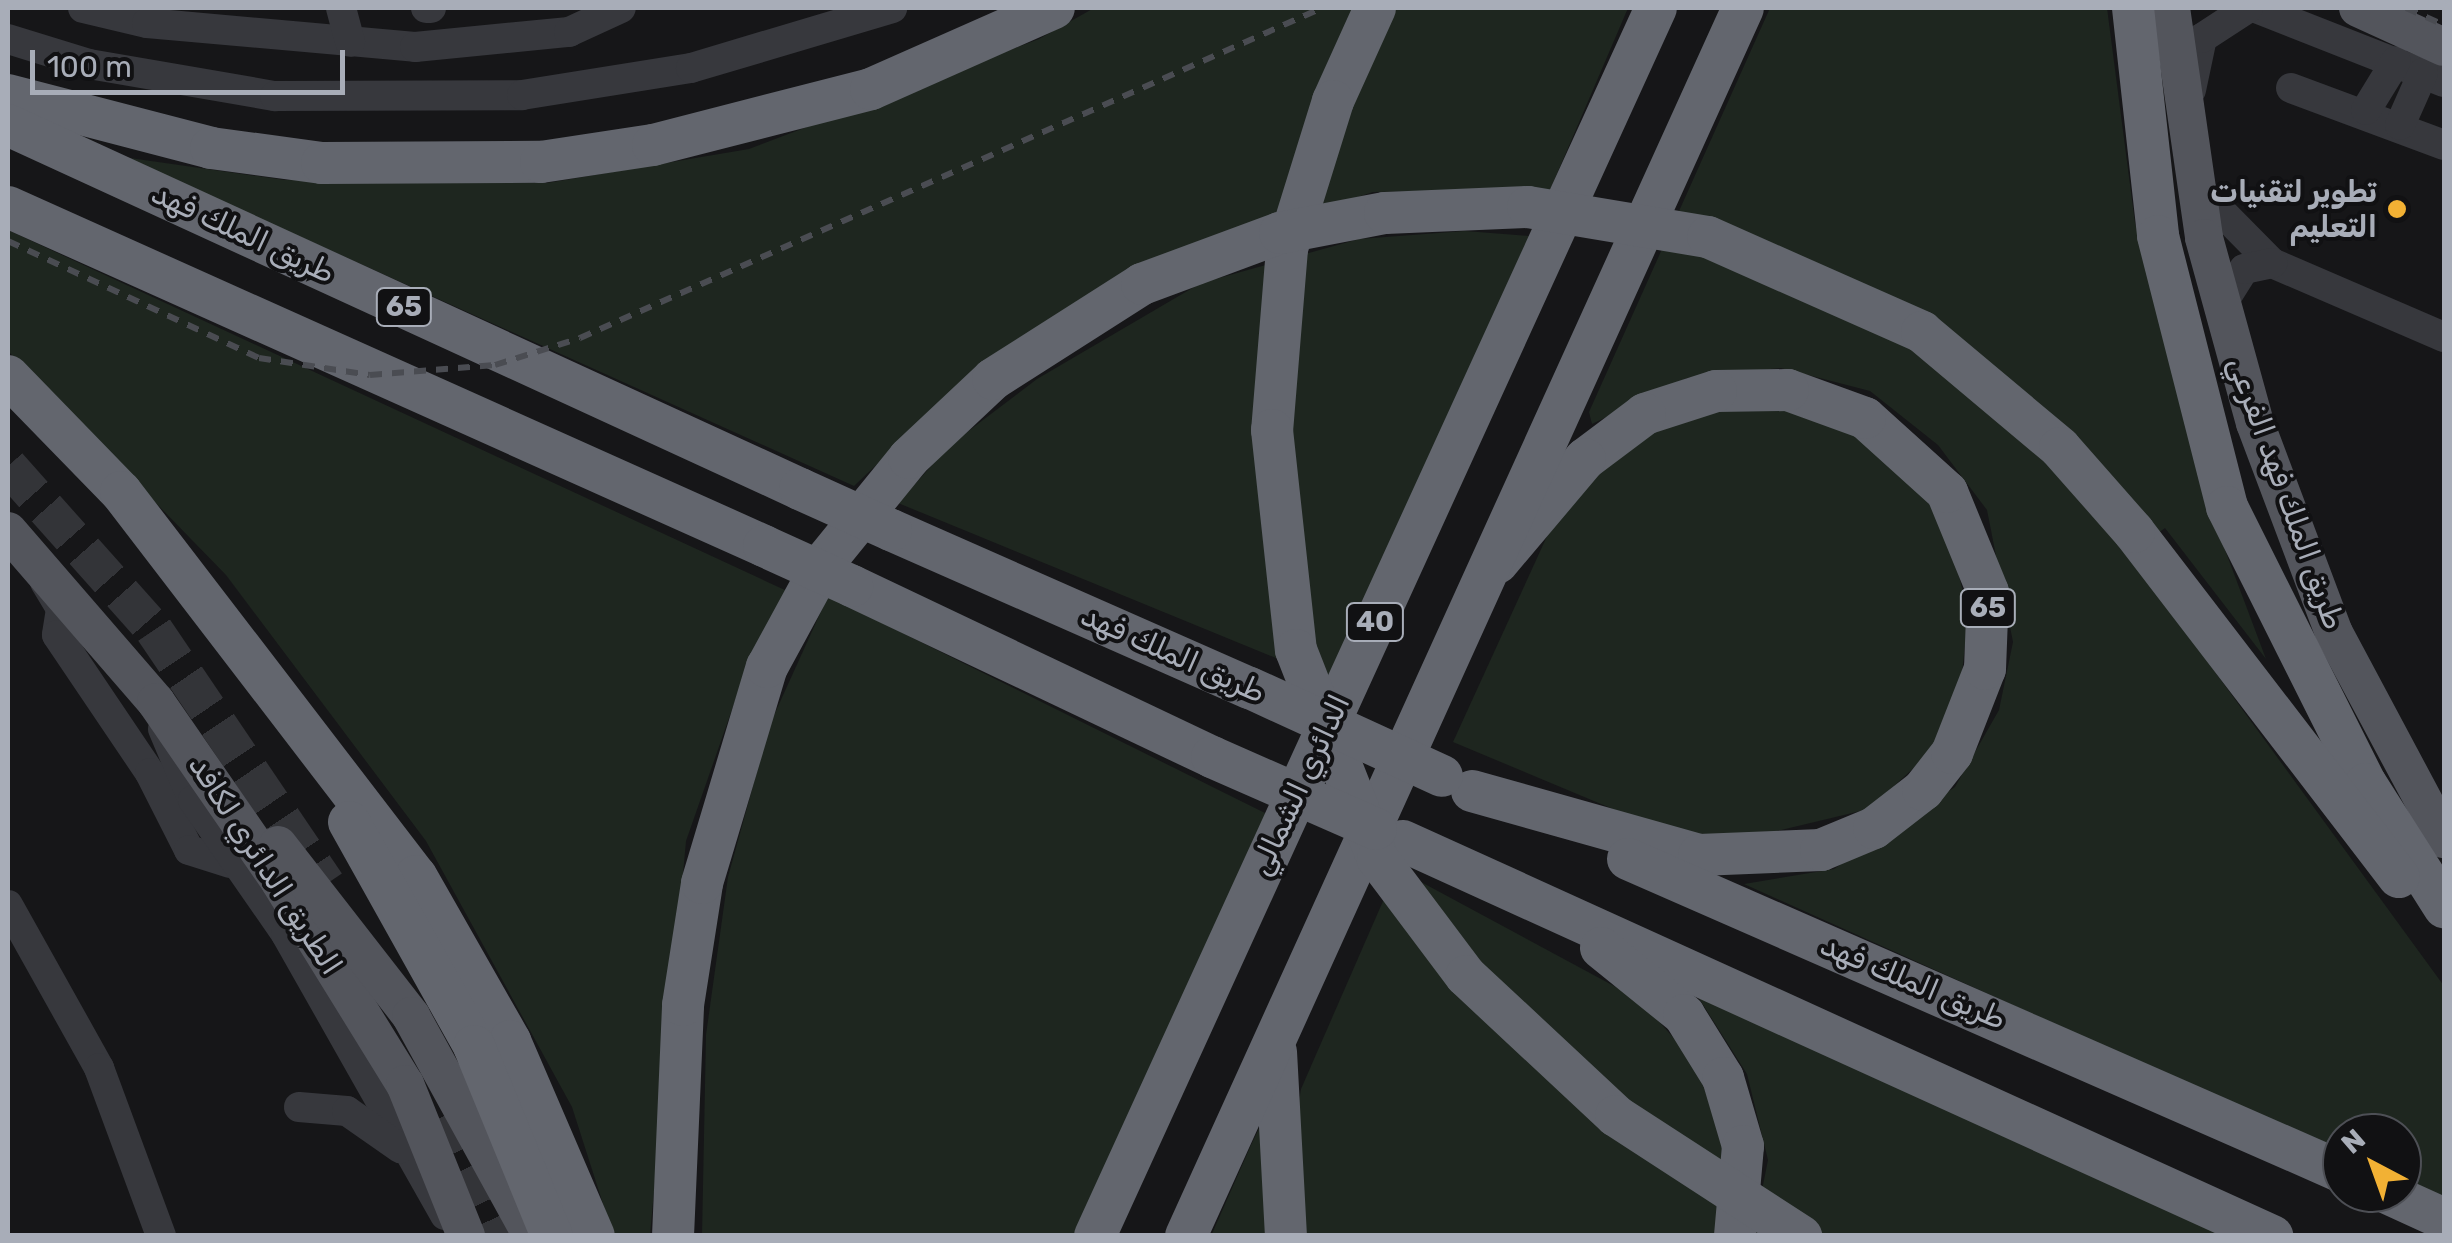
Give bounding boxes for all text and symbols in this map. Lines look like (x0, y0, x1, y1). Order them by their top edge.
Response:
scale bar (35, 30, 350, 92)
text: 100 m (47, 49, 132, 85)
place label: تطوير لتقنيات التعليم (2210, 174, 2377, 244)
street label: طريق الملك فهد (146, 175, 340, 291)
marker: تطوير لتقنيات التعليم (2386, 198, 2408, 220)
road number: 65 (374, 284, 434, 330)
street label: طريق الملك فهد الفرعي (2220, 352, 2352, 634)
road number: 65 (1958, 585, 2018, 631)
street label: طريق الملك فهد (1075, 597, 1271, 711)
road number: 40 (1345, 599, 1405, 645)
street label: الدائري الشمالي (1242, 689, 1358, 881)
street label: الطريق الدائري لكافد (181, 748, 349, 982)
street label: طريق الملك فهد (1815, 927, 2011, 1037)
north arrow (2322, 1113, 2422, 1213)
text: N (2335, 1122, 2372, 1161)

